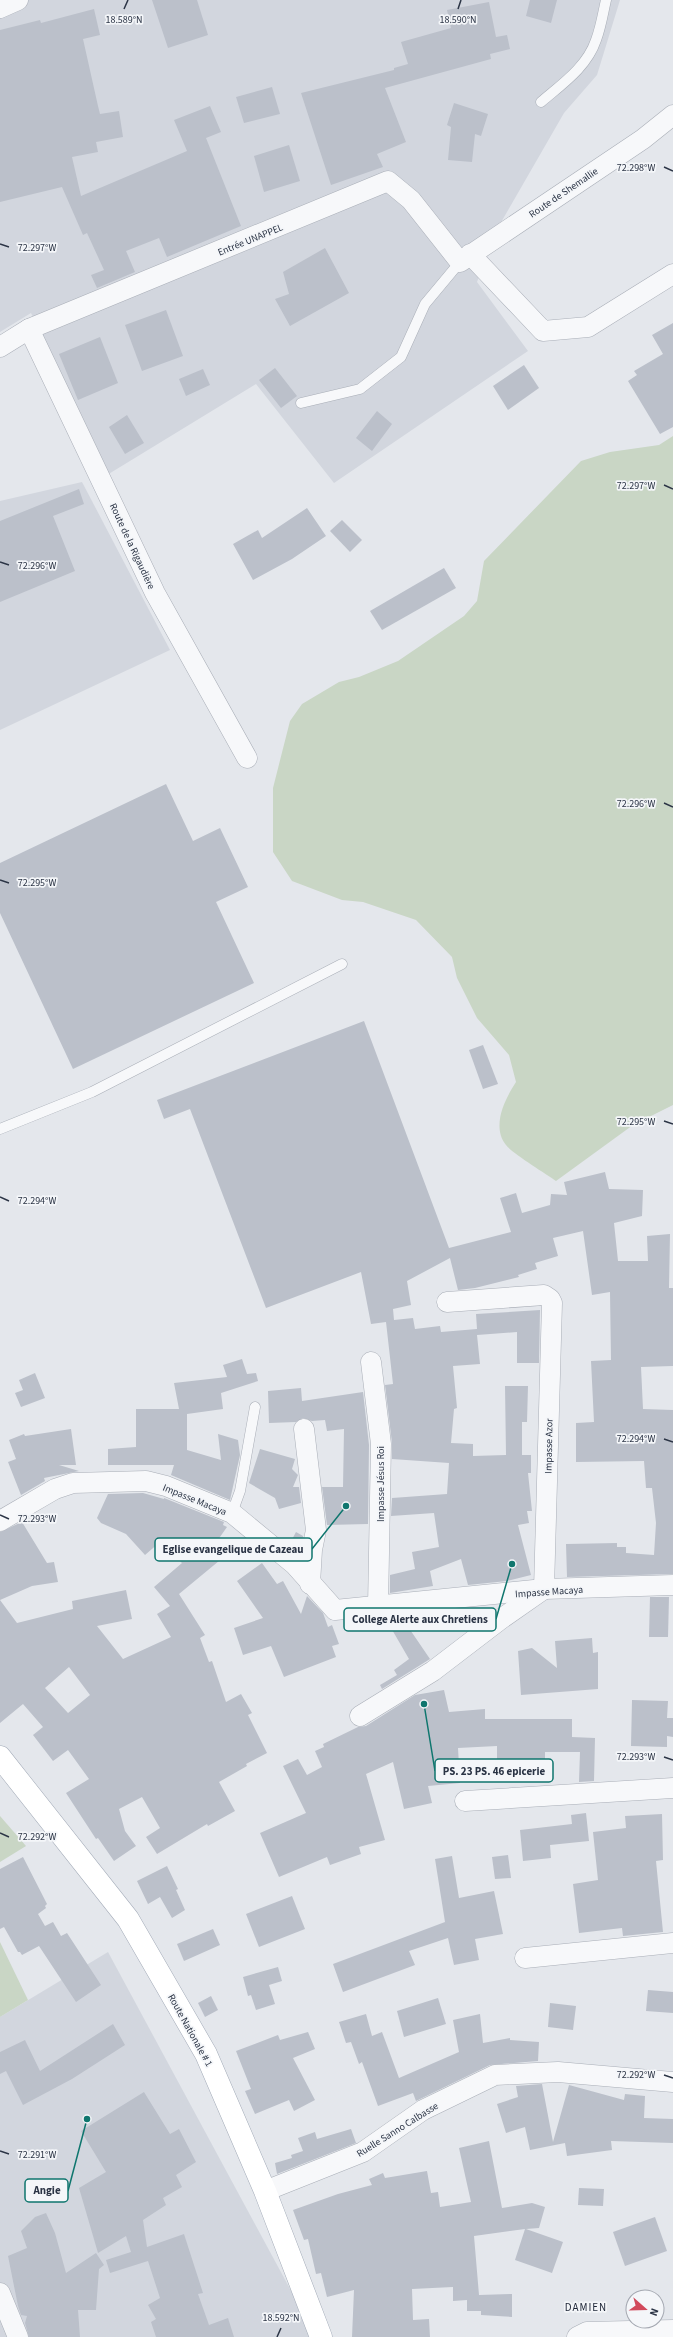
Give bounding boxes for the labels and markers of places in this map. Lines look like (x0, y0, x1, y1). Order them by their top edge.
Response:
callout: Eglise evangelique de Cazeau (155, 1538, 312, 1561)
callout: College Alerte aux Chretiens (344, 1608, 496, 1631)
callout: PS. 23 PS. 46 epicerie (435, 1759, 553, 1782)
callout: Angie (25, 2179, 68, 2202)

